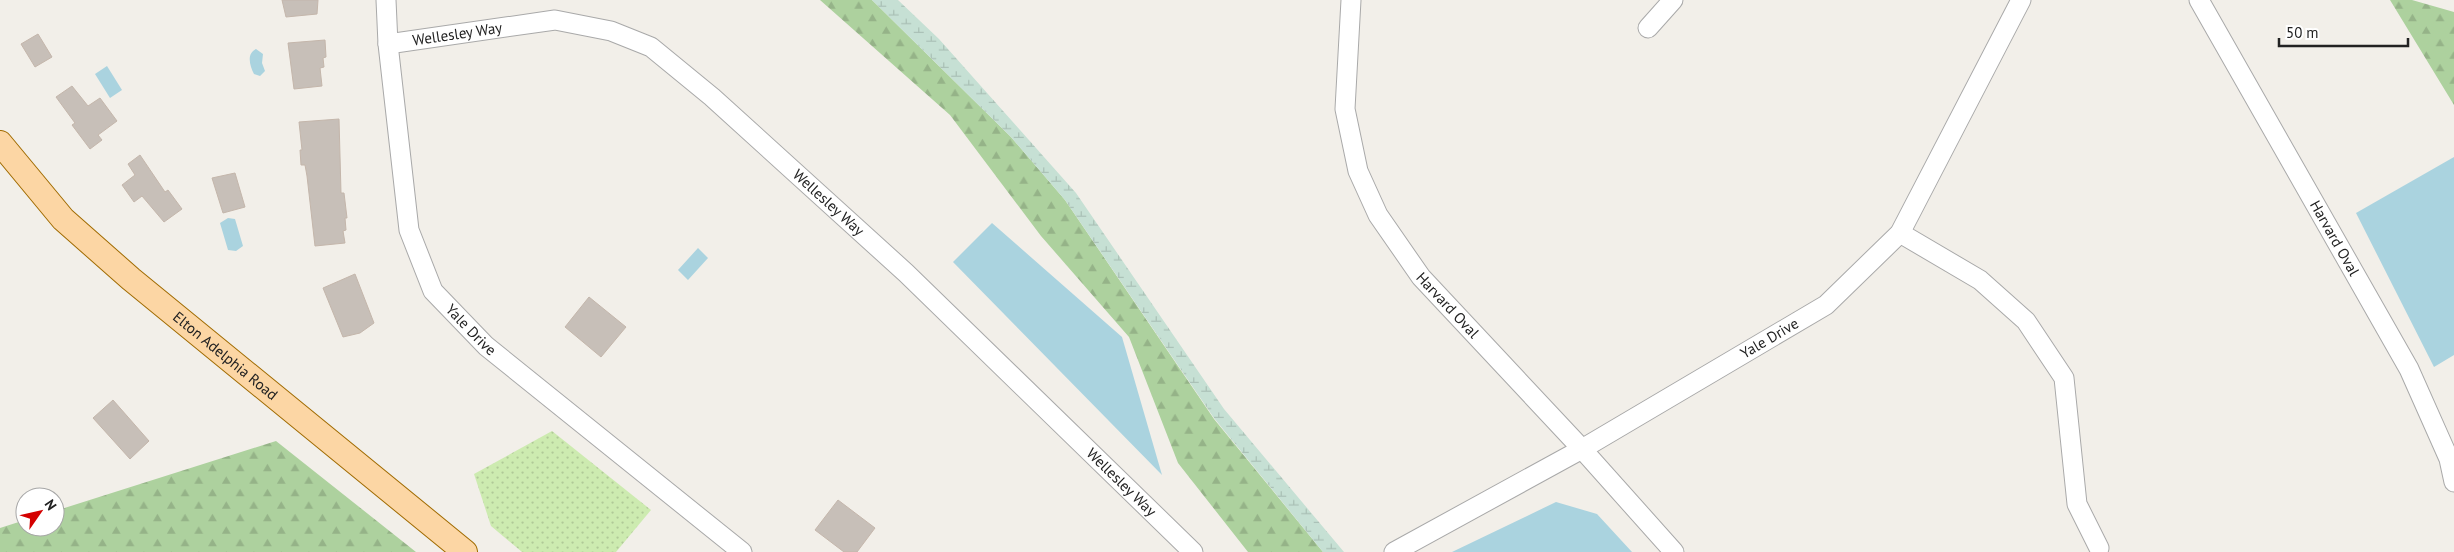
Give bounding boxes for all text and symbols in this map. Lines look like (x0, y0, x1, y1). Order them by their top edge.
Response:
scale bar (2279, 15, 2408, 47)
street label: Wellesley Way (411, 18, 503, 49)
text: 50 m (2286, 23, 2319, 42)
street label: Wellesley Way (789, 165, 869, 240)
street label: Harvard Oval (2306, 197, 2364, 279)
street label: Harvard Oval (1412, 268, 1484, 342)
street label: Yale Drive (442, 300, 500, 359)
street label: Elton Adelphia Road (169, 307, 282, 404)
street label: Yale Drive (1737, 313, 1802, 363)
street label: Wellesley Way (1083, 444, 1161, 520)
north arrow (15, 487, 65, 537)
text: N (41, 496, 61, 514)

